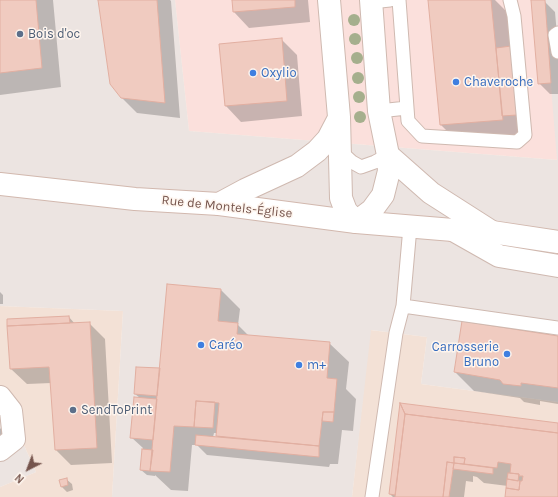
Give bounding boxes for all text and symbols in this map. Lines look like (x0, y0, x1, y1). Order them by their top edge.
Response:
place label: Bois d'oc (28, 26, 80, 42)
marker: Bois d'oc (15, 29, 25, 39)
place label: Oxylio (261, 65, 297, 81)
marker: Oxylio (248, 68, 258, 78)
place label: Chaveroche (464, 74, 533, 90)
marker: Chaveroche (451, 77, 461, 87)
street label: Rue de Montels-Église (161, 192, 293, 222)
place label: Caréo (209, 337, 243, 353)
place label: Carrosserie Bruno (432, 339, 499, 370)
marker: Caréo (196, 340, 206, 350)
marker: Carrosserie Bruno (502, 349, 512, 359)
place label: m+ (307, 357, 326, 373)
marker: m+ (294, 360, 304, 370)
place label: SendToPrint (81, 402, 152, 418)
marker: SendToPrint (68, 405, 78, 415)
north arrow (8, 449, 48, 489)
text: N (12, 471, 27, 486)

